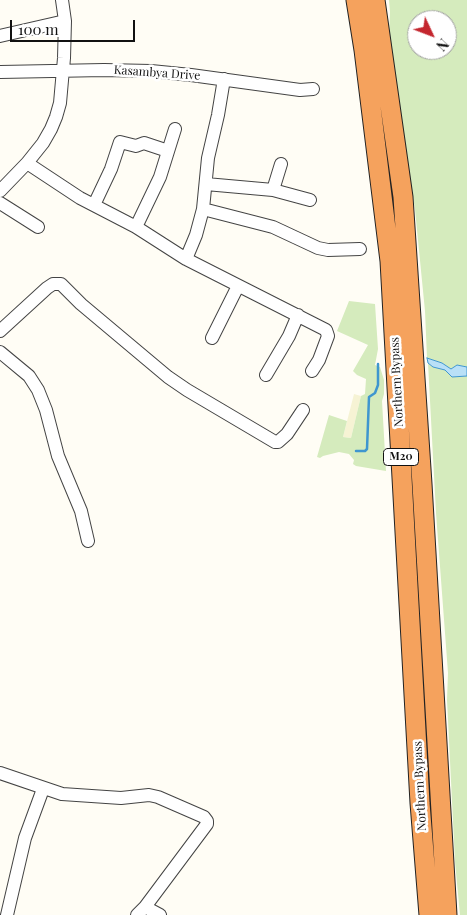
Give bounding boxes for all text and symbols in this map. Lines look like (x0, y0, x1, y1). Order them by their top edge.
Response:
scale bar (12, 10, 138, 42)
north arrow (407, 10, 457, 60)
text: 100 m (18, 19, 59, 39)
text: N (432, 35, 453, 55)
street label: Kasambya Drive (113, 63, 201, 83)
street label: Northern Bypass (387, 337, 407, 427)
road number: M20 (384, 448, 418, 466)
street label: Northern Bypass (410, 741, 430, 831)

